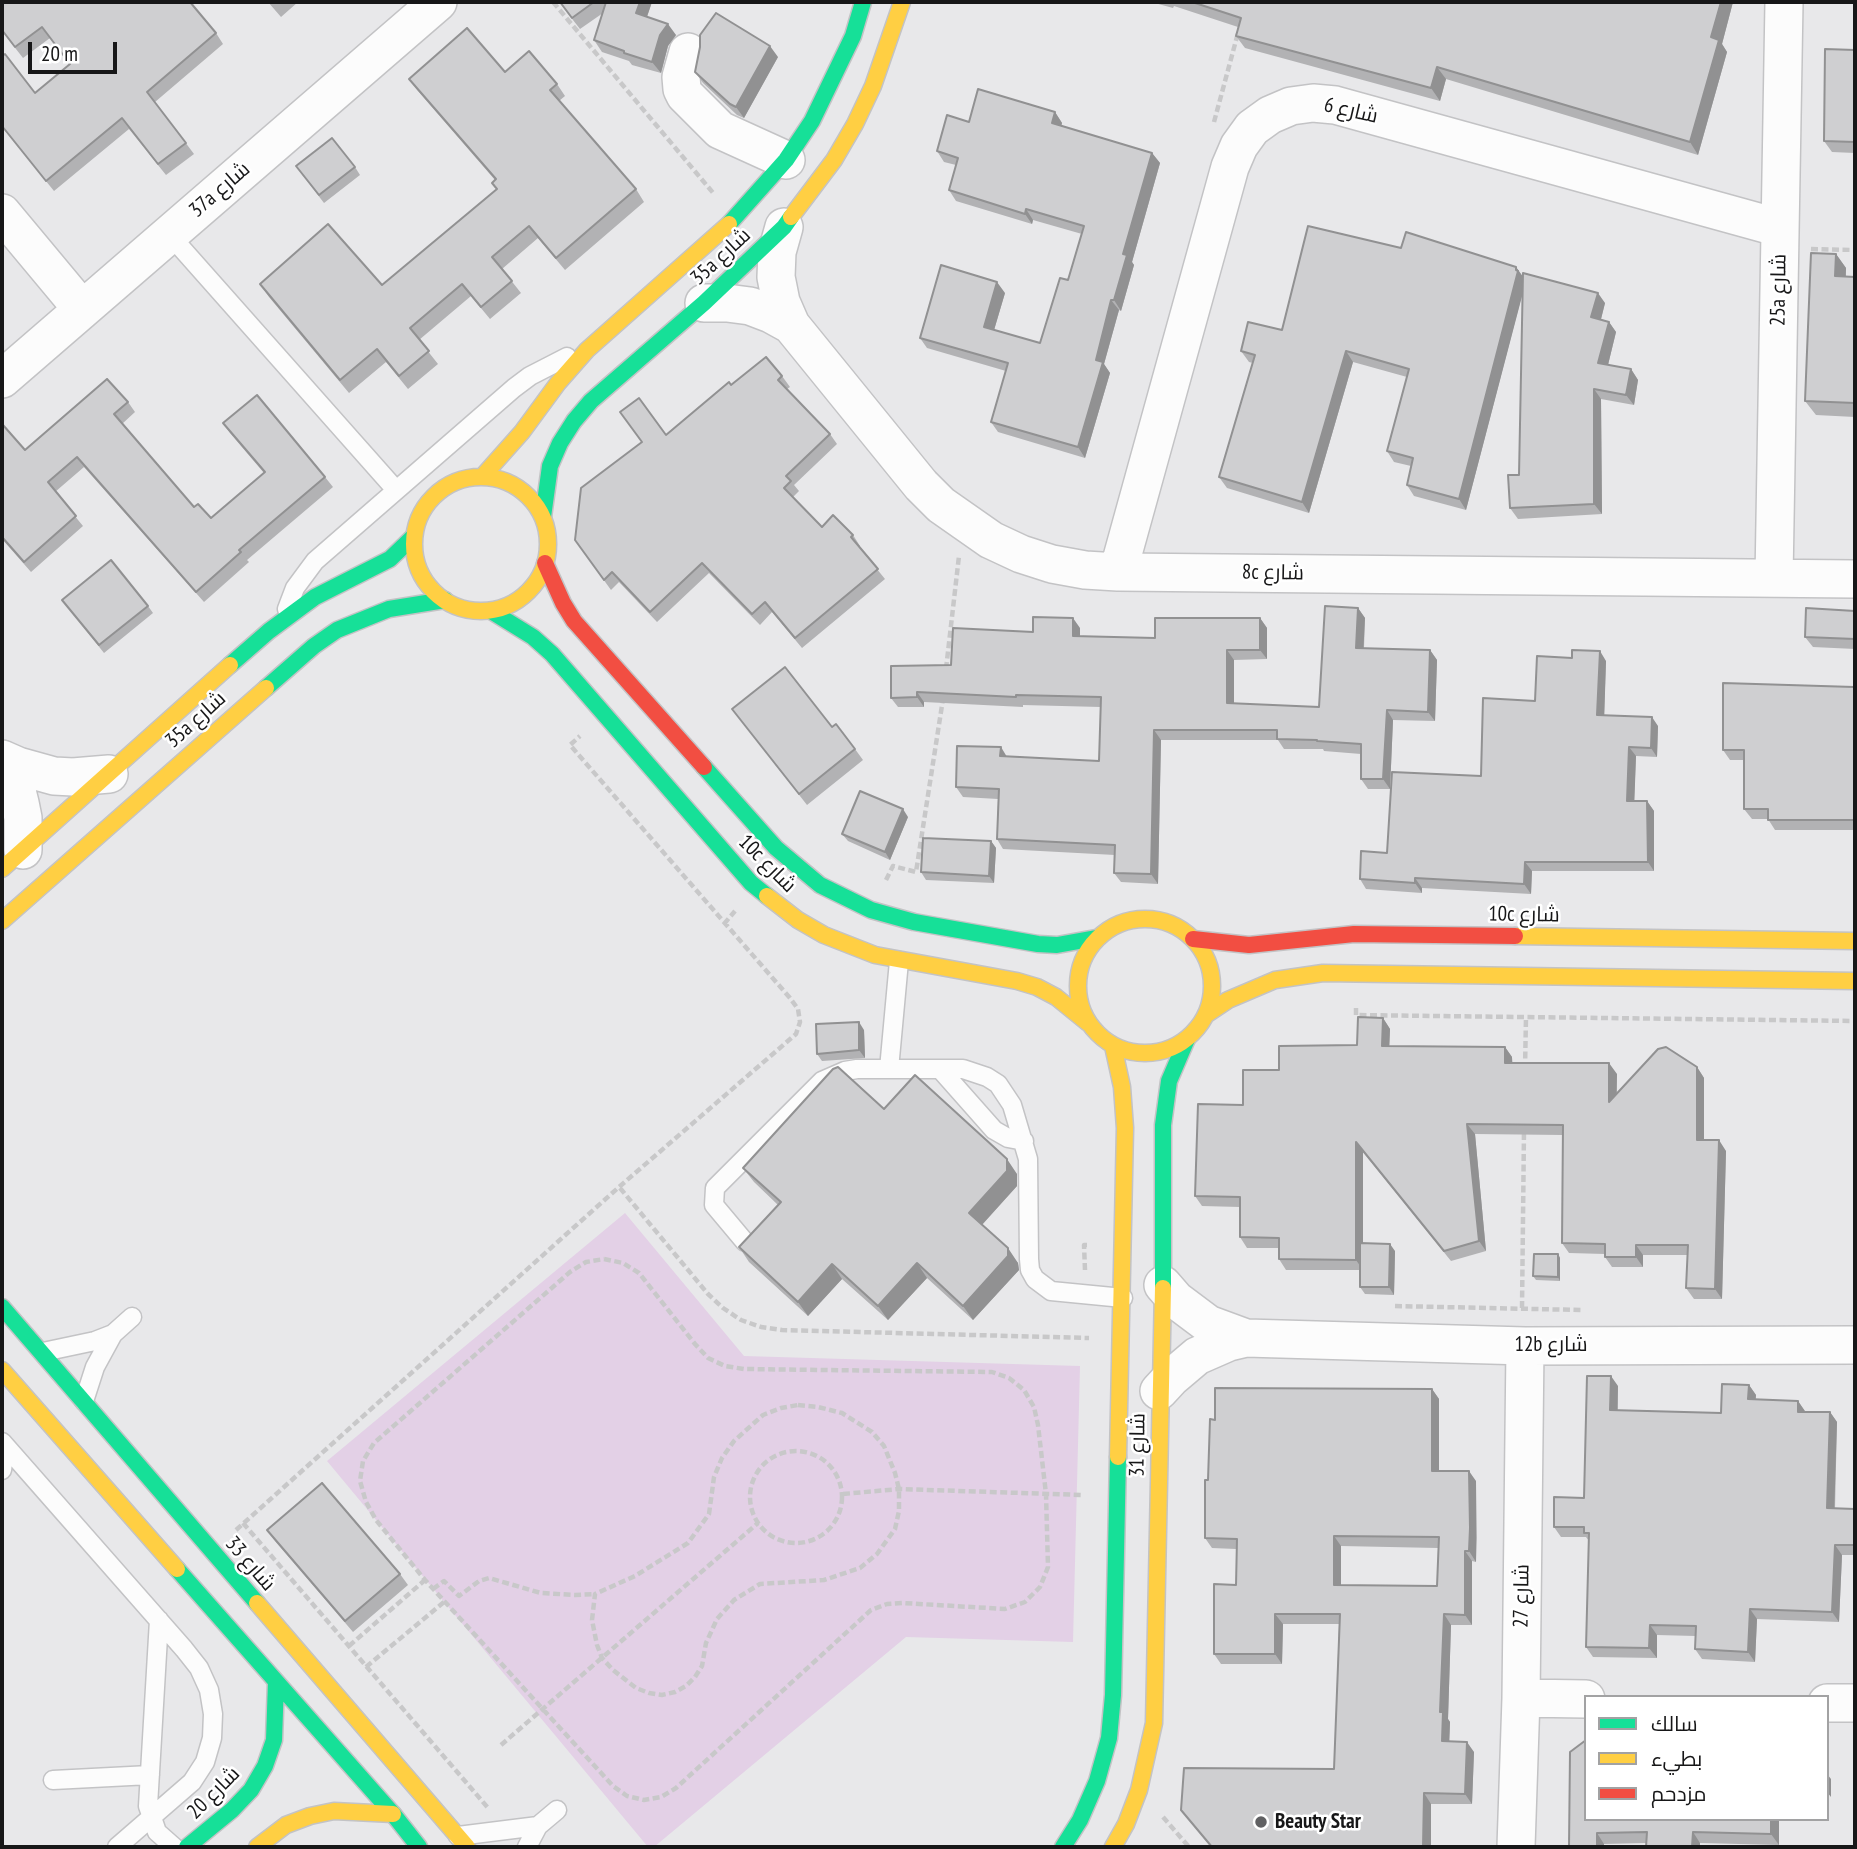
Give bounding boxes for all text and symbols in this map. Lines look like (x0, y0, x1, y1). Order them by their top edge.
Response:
scale bar (32, 28, 121, 72)
text: 20 m (41, 40, 78, 67)
street label: شارع 6 (1322, 93, 1380, 129)
street label: 37a شارع (185, 157, 255, 223)
street label: 35a شارع (686, 223, 756, 291)
street label: 25a شارع (1766, 254, 1792, 326)
street label: 8c شارع (1242, 560, 1304, 586)
street label: 35a شارع (161, 686, 231, 754)
street label: 10c شارع (733, 830, 801, 898)
street label: 10c شارع (1488, 902, 1560, 928)
street label: 12b شارع (1514, 1332, 1588, 1358)
street label: شارع 31 (1125, 1413, 1151, 1477)
street label: شارع 33 (219, 1532, 281, 1596)
street label: شارع 27 (1509, 1564, 1535, 1628)
legend (1584, 1695, 1829, 1821)
text: سالك (1651, 1710, 1698, 1737)
text: بطيء (1651, 1745, 1702, 1772)
street label: شارع 20 (182, 1761, 246, 1825)
text: مزدحم (1651, 1780, 1706, 1807)
place label: Beauty Star (1275, 1809, 1361, 1835)
marker: Beauty Star (1253, 1814, 1269, 1830)

